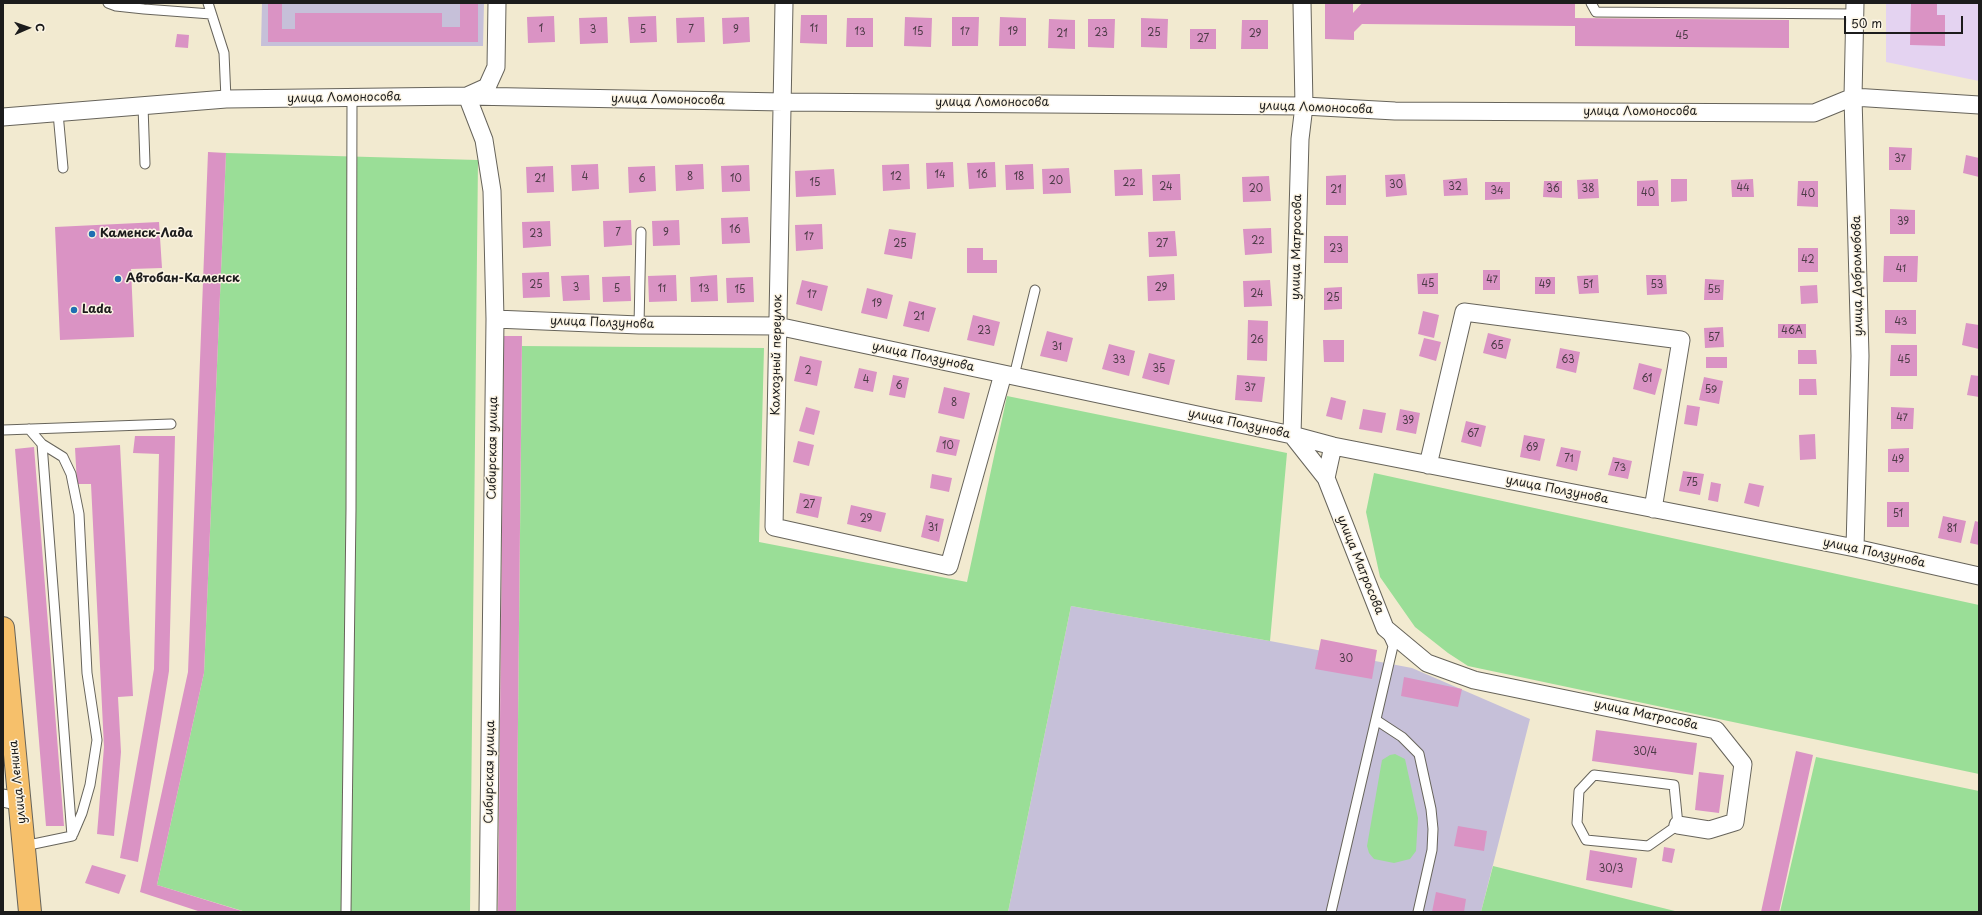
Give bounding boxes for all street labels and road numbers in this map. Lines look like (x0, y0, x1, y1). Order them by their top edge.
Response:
street label: улица Ломоносова (287, 90, 401, 106)
street label: улица Ломоносова (611, 92, 725, 108)
street label: улица Ломоносова (935, 96, 1049, 110)
street label: улица Ломоносова (1259, 99, 1373, 117)
street label: улица Ломоносова (1583, 105, 1697, 119)
street label: улица Матросова (1289, 194, 1305, 300)
street label: улица Добролюбова (1850, 216, 1866, 336)
street label: Колхозный переулок (769, 294, 785, 416)
street label: улица Ползунова (550, 314, 654, 332)
street label: улица Ползунова (871, 339, 975, 375)
street label: Сибирская улица (485, 396, 501, 500)
street label: улица Ползунова (1187, 406, 1291, 442)
street label: улица Ползунова (1505, 473, 1609, 507)
street label: улица Матросова (1334, 513, 1386, 617)
street label: улица Ползунова (1822, 535, 1926, 571)
street label: улица Матросова (1593, 697, 1699, 733)
street label: Сибирская улица (482, 720, 498, 824)
street label: улица Ленина (6, 740, 30, 824)

